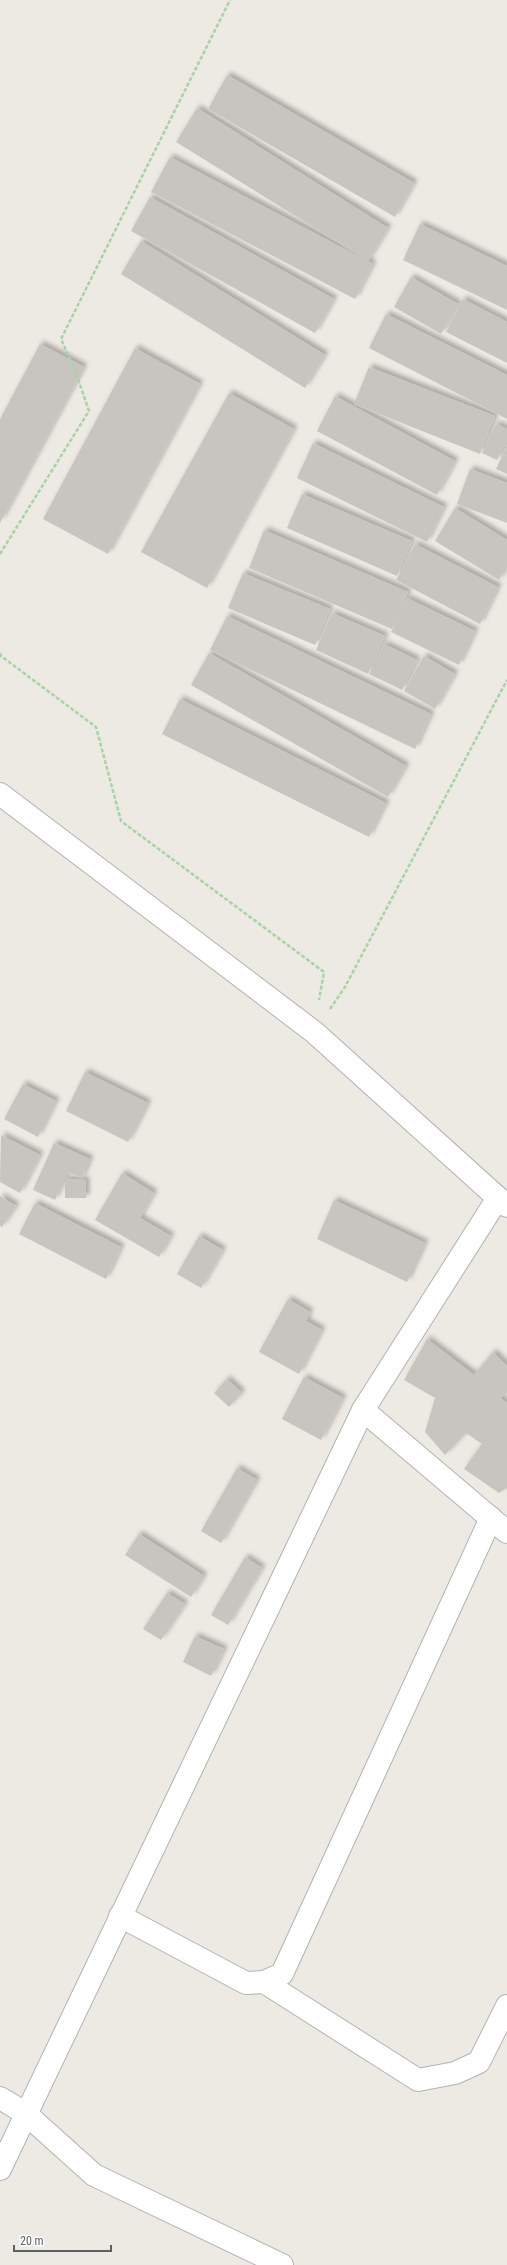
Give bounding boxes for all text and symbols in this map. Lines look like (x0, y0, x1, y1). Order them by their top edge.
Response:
scale bar (14, 2227, 111, 2253)
text: 20 m (20, 2234, 44, 2248)

